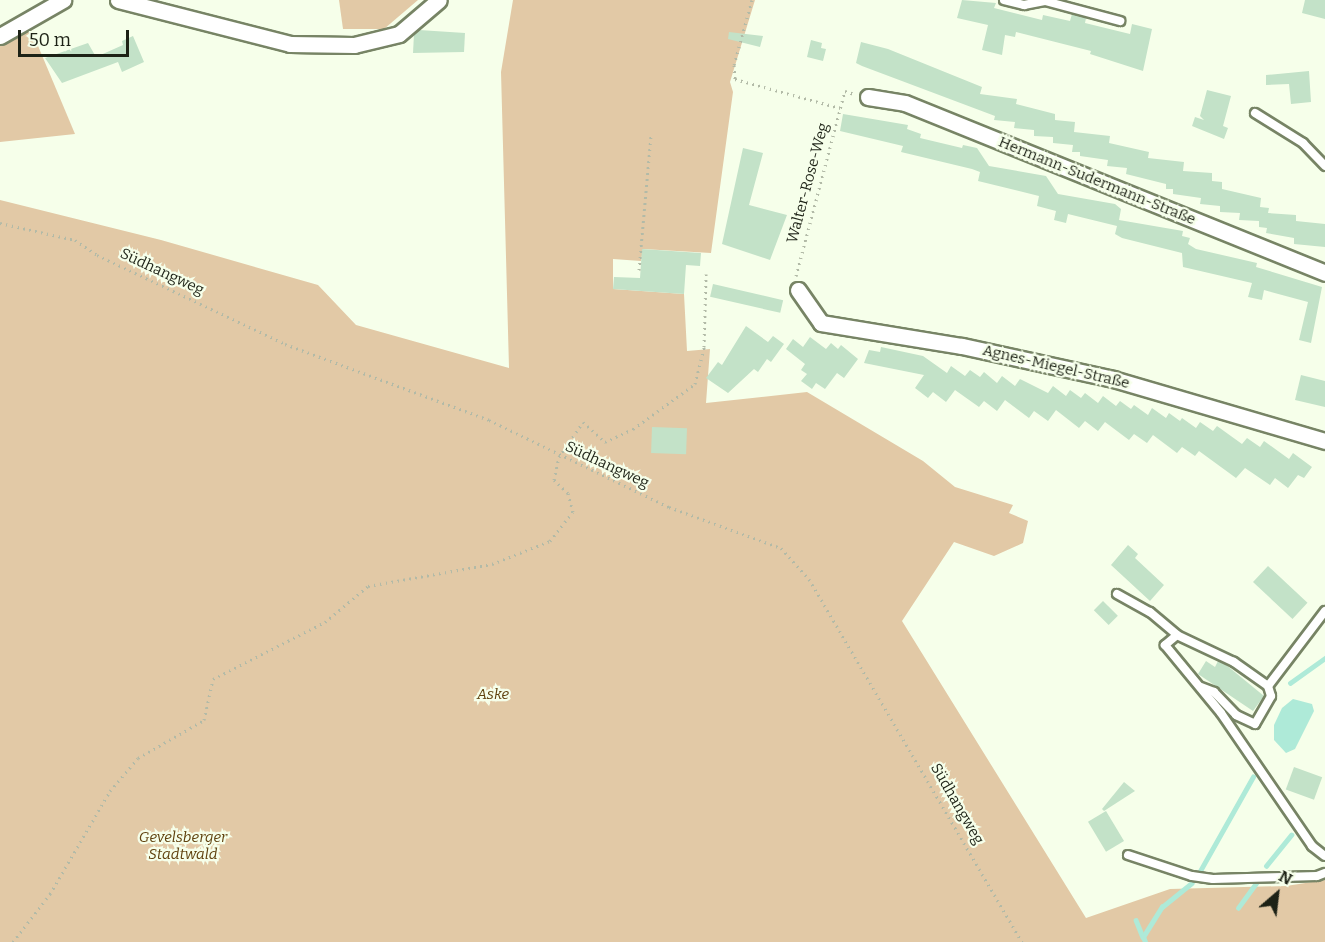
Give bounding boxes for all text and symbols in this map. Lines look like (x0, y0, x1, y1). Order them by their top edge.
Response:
scale bar (21, 18, 132, 56)
text: 50 m (29, 29, 71, 51)
street label: Walter-Rose-Weg (783, 121, 833, 245)
street label: Hermann-Sudermann-Straße (996, 133, 1198, 229)
street label: Südhangweg (117, 245, 207, 299)
street label: Agnes-Miegel-Straße (981, 341, 1131, 393)
street label: Südhangweg (562, 438, 652, 492)
park label: Aske (477, 686, 509, 704)
street label: Südhangweg (927, 760, 987, 848)
park label: Gevelsberger Stadtwald (139, 828, 227, 863)
north arrow (1247, 864, 1307, 924)
text: N (1276, 866, 1296, 889)

